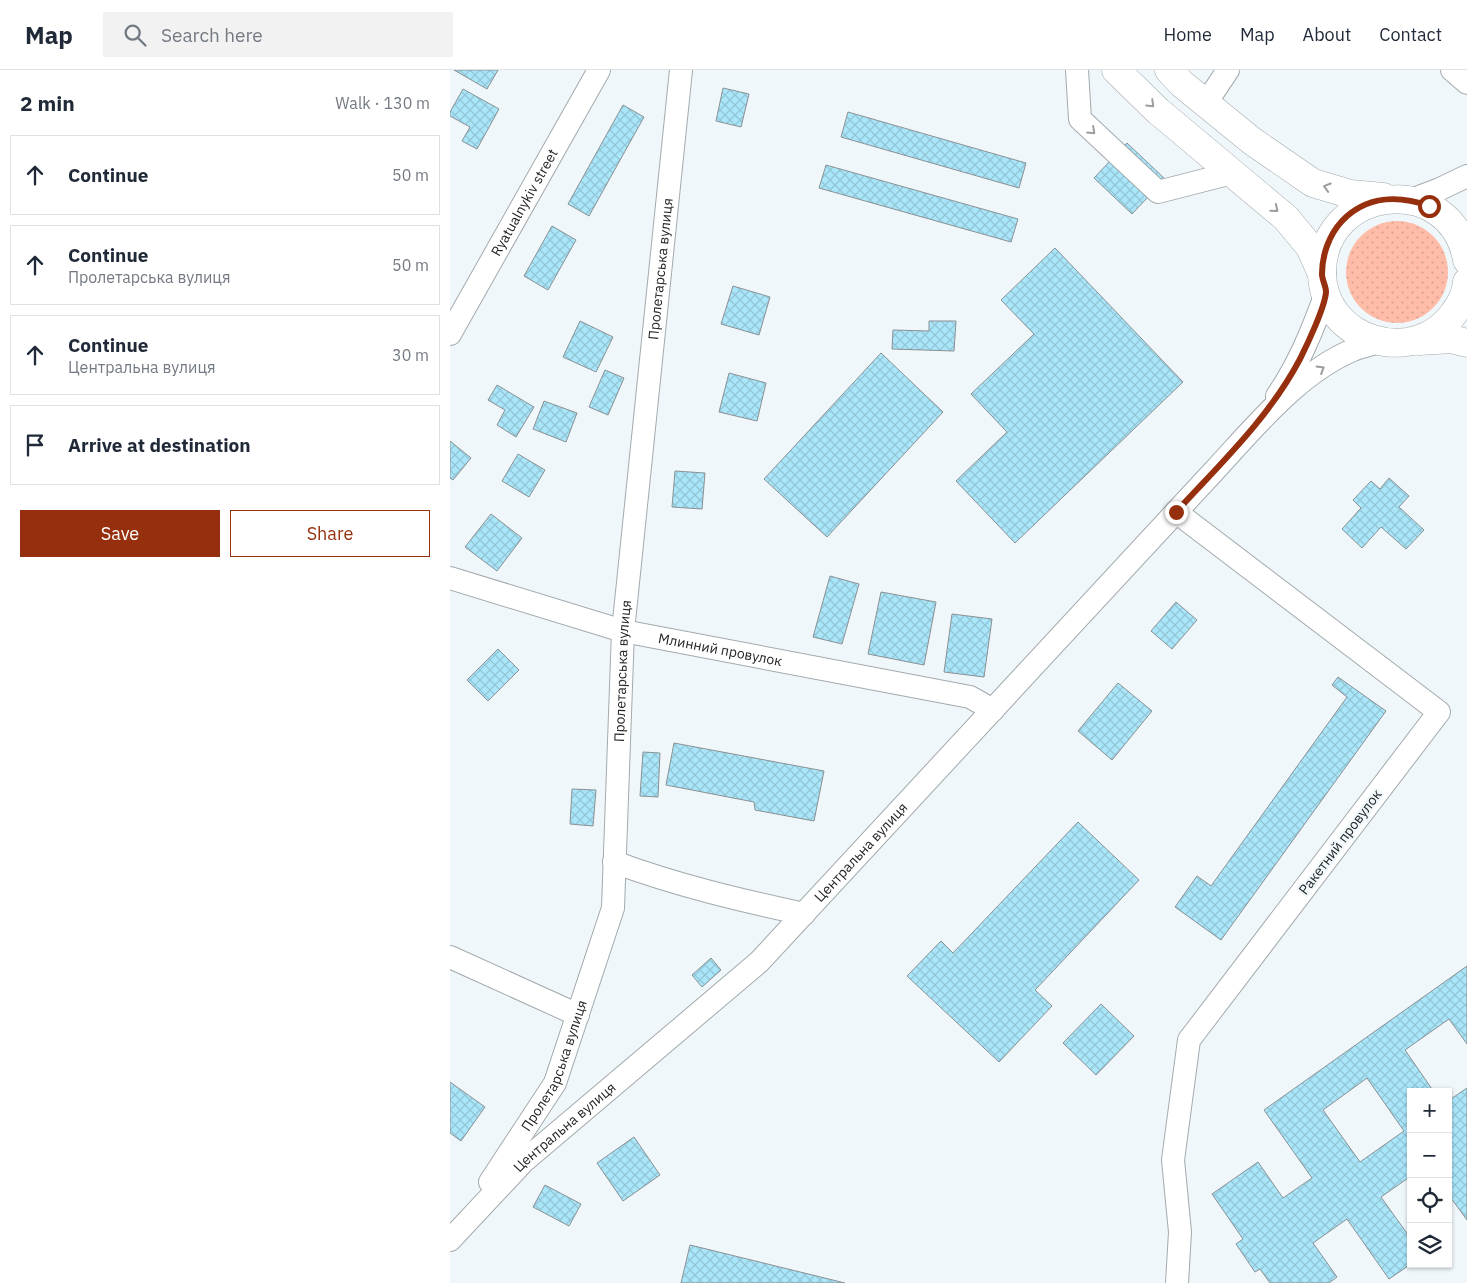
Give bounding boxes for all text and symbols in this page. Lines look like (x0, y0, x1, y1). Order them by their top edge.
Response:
search box (103, 12, 453, 57)
text: Map (25, 19, 73, 51)
icon: search (121, 21, 149, 49)
text: Search here (161, 23, 263, 47)
text: Home (1164, 23, 1212, 46)
text: Map (1240, 23, 1275, 46)
text: About (1303, 23, 1351, 46)
text: Contact (1379, 23, 1442, 46)
text: 2 min (20, 89, 75, 117)
text: Walk · 130 m (335, 93, 430, 113)
one-way arrow (1145, 98, 1154, 107)
one-way arrow (1087, 125, 1096, 134)
street label: Ryatualnykiv street (487, 146, 562, 259)
icon: ahead (21, 161, 49, 189)
text: Continue (68, 163, 148, 187)
text: 50 m (392, 165, 429, 185)
one-way arrow (1324, 183, 1332, 193)
route start (1418, 195, 1441, 218)
street label: Пролетарська вулиця (644, 197, 677, 341)
one-way arrow (1269, 203, 1278, 211)
text: Continue (68, 243, 148, 267)
icon: ahead (21, 251, 49, 279)
text: 50 m (392, 255, 429, 275)
text: Пролетарська вулиця (68, 267, 231, 287)
text: Continue (68, 333, 148, 357)
icon: ahead (21, 341, 49, 369)
text: 30 m (392, 345, 429, 365)
text: Центральна вулиця (68, 357, 216, 377)
one-way arrow (1315, 365, 1324, 375)
icon: arrive (21, 431, 49, 459)
text: Arrive at destination (68, 433, 251, 457)
route end (1165, 501, 1188, 524)
button: Save (20, 510, 220, 557)
button: Share (230, 510, 430, 557)
street label: Пролетарська вулиця (610, 599, 635, 742)
street label: Млинний провулок (657, 629, 784, 670)
street label: Ракетний провулок (1295, 786, 1386, 898)
street label: Центральна вулиця (810, 799, 911, 906)
street label: Пролетарська вулиця (517, 998, 591, 1134)
street label: Центральна вулиця (509, 1078, 619, 1176)
map controls (1407, 1088, 1452, 1268)
button: + (1407, 1088, 1452, 1133)
button: − (1407, 1133, 1452, 1178)
button: locate (1407, 1178, 1452, 1223)
button: layers (1407, 1223, 1452, 1268)

